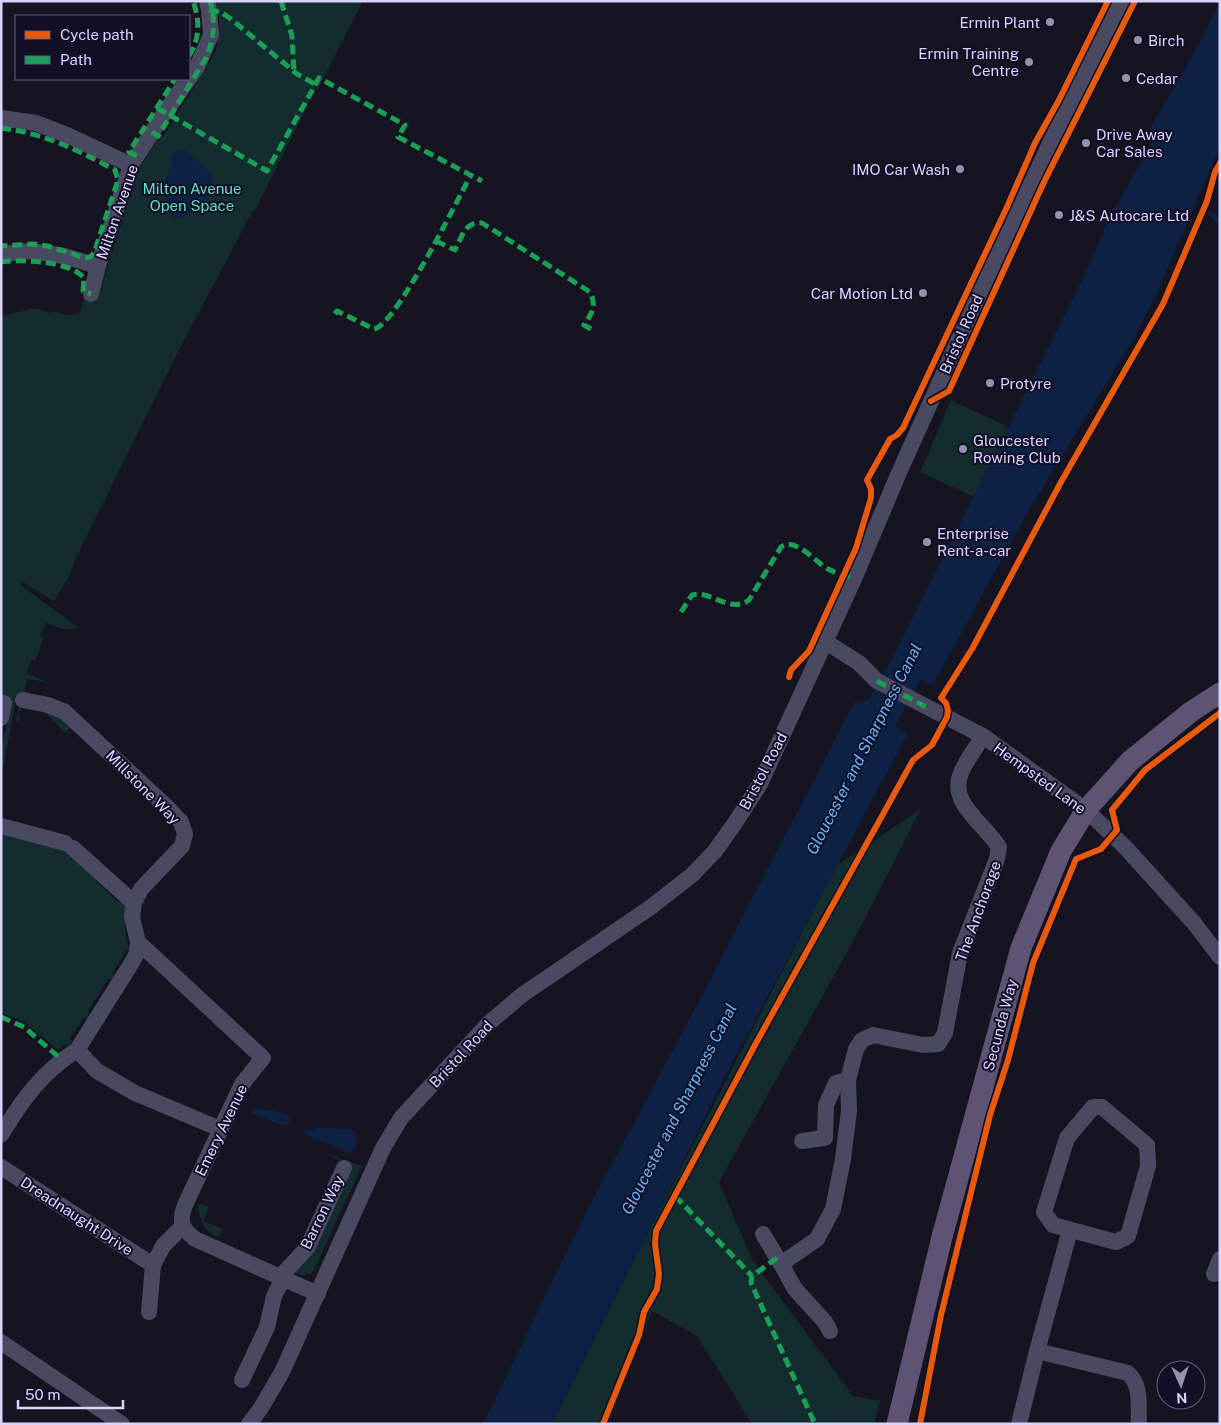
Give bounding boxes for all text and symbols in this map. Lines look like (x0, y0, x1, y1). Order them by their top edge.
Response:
place label: Ermin Plant (959, 14, 1040, 31)
legend (15, 15, 190, 80)
marker: Ermin Plant (1044, 16, 1056, 28)
text: Cycle path (60, 26, 134, 43)
place label: Birch (1148, 32, 1184, 49)
marker: Birch (1132, 34, 1144, 46)
place label: Ermin Training Centre (918, 45, 1019, 79)
text: Path (60, 51, 92, 68)
marker: Ermin Training Centre (1023, 56, 1035, 68)
place label: Cedar (1136, 70, 1178, 87)
marker: Cedar (1120, 72, 1132, 84)
place label: Drive Away Car Sales (1096, 126, 1173, 160)
marker: Drive Away Car Sales (1080, 137, 1092, 149)
place label: IMO Car Wash (852, 161, 950, 178)
street label: Milton Avenue (93, 162, 141, 262)
marker: IMO Car Wash (954, 163, 966, 175)
park label: Milton Avenue Open Space (143, 180, 242, 214)
place label: J&S Autocare Ltd (1069, 207, 1189, 224)
marker: J&S Autocare Ltd (1053, 209, 1065, 221)
place label: Car Motion Ltd (811, 285, 913, 302)
marker: Car Motion Ltd (917, 287, 929, 299)
street label: Bristol Road (936, 292, 986, 376)
place label: Protyre (1000, 375, 1052, 392)
marker: Protyre (984, 377, 996, 389)
place label: Gloucester Rowing Club (973, 432, 1061, 466)
marker: Gloucester Rowing Club (957, 443, 969, 455)
place label: Enterprise Rent-a-car (937, 525, 1011, 559)
marker: Enterprise Rent-a-car (921, 536, 933, 548)
water label: Gloucester and Sharpness Canal (802, 640, 926, 858)
street label: Bristol Road (736, 730, 790, 812)
street label: Hempsted Lane (991, 739, 1089, 817)
street label: Millstone Way (103, 747, 183, 827)
street label: The Anchorage (952, 858, 1004, 964)
street label: Secunda Way (980, 977, 1020, 1073)
water label: Gloucester and Sharpness Canal (617, 1000, 741, 1218)
street label: Bristol Road (426, 1017, 496, 1091)
street label: Emery Avenue (191, 1081, 251, 1179)
street label: Barron Way (297, 1172, 347, 1252)
street label: Dreadnaught Drive (18, 1173, 136, 1259)
north arrow (1156, 1360, 1206, 1410)
scale bar (18, 1378, 122, 1410)
text: 50 m (25, 1386, 60, 1403)
text: N (1176, 1390, 1188, 1406)

